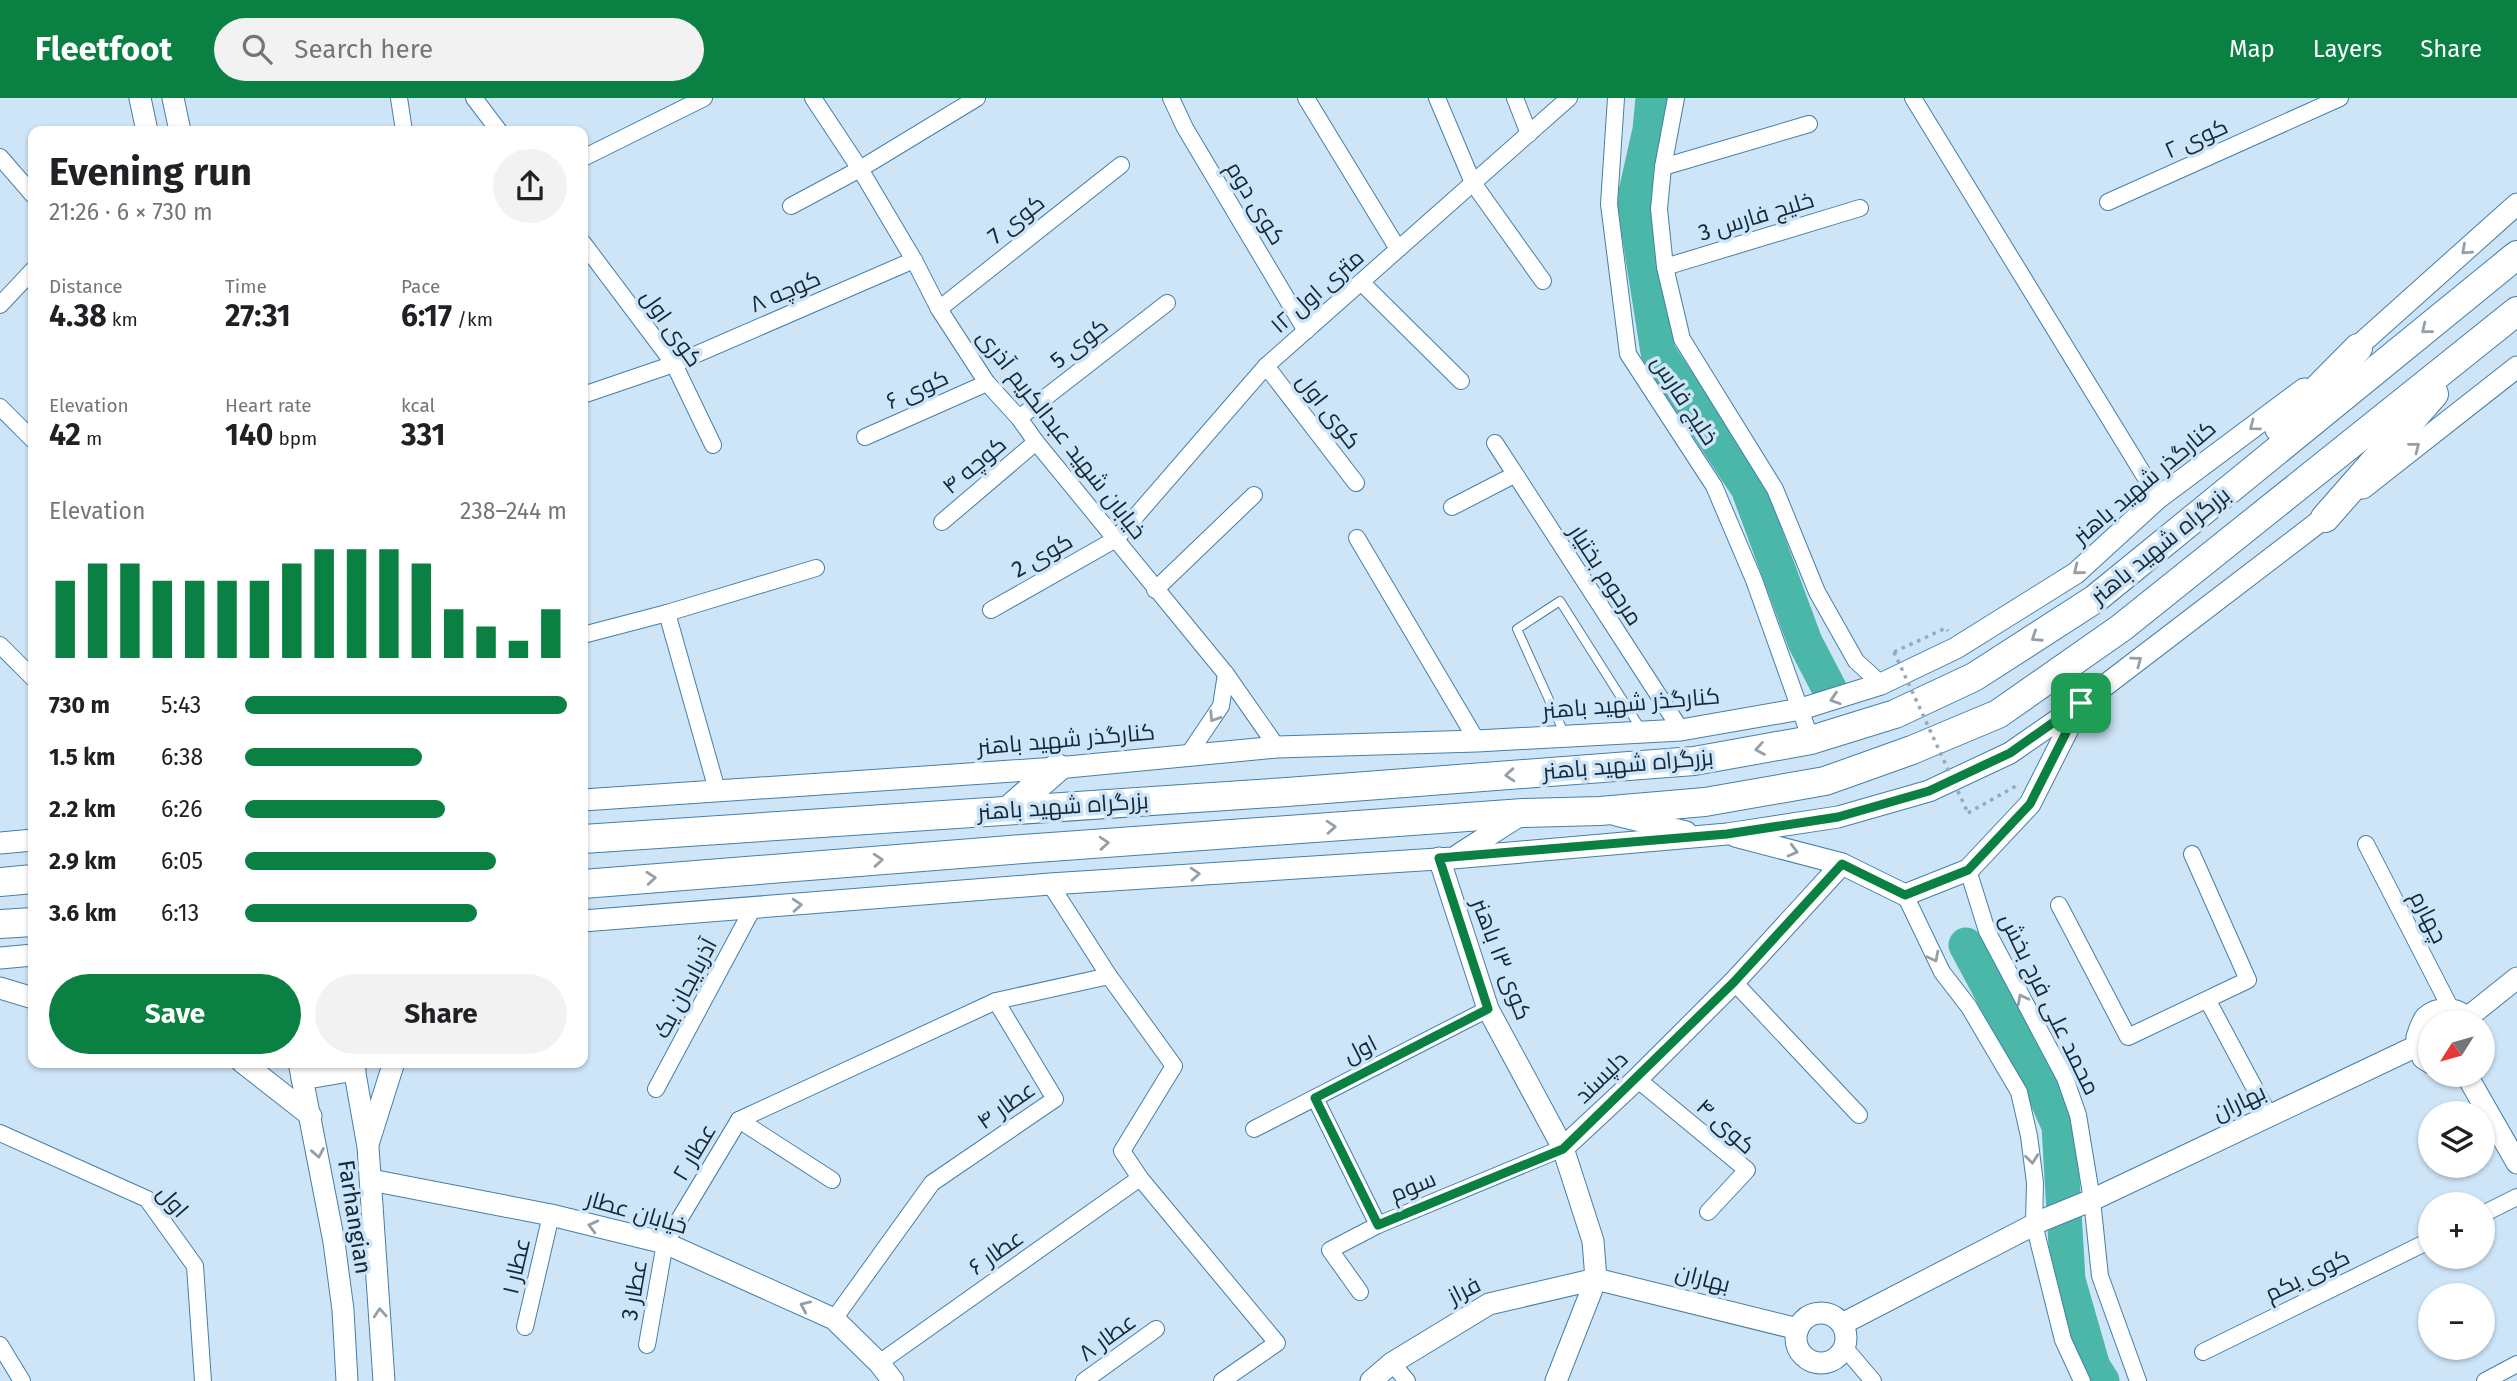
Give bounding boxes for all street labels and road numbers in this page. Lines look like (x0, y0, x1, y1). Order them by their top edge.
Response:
street label: کوی ۲ (2160, 112, 2232, 164)
street label: کوی دوم (1218, 156, 1292, 251)
street label: خلیج فارس 3 (1695, 185, 1818, 249)
street label: کوی 7 (982, 188, 1050, 250)
street label: ۱۲ متری اول (1265, 243, 1369, 339)
street label: کوچه ۸ (745, 264, 825, 319)
street label: کوی اول (635, 284, 709, 372)
street label: کوی 5 (1044, 312, 1114, 374)
street label: خیابان شهید عبدالکریم آذری (970, 323, 1153, 546)
street label: خلیج فارس (1644, 350, 1724, 451)
street label: کوی ۶ (881, 363, 953, 415)
street label: کوی اول (1291, 368, 1367, 454)
street label: کنارگذر شهید باهنر (2065, 414, 2221, 551)
street label: کوچه ۴ (936, 430, 1012, 501)
street label: بزرگراه شهید باهنر (2083, 480, 2235, 611)
street label: مرحوم بختیار (1560, 518, 1649, 632)
street label: کوی 2 (1007, 526, 1077, 584)
street label: کنارگذر شهید باهنر (1539, 681, 1721, 725)
street label: کنارگذر شهید باهنر (974, 717, 1156, 761)
street label: بزرگراه شهید باهنر (1539, 743, 1715, 786)
street label: بزرگراه شهید باهنر (974, 786, 1150, 826)
street label: چهارم (2402, 886, 2454, 949)
street label: کوی ۱۳ باهنر (1465, 892, 1538, 1024)
street label: محمد علی فرح بخش (1992, 909, 2106, 1100)
street label: آذربایجان یک (647, 933, 723, 1043)
street label: اول (1338, 1029, 1382, 1069)
street label: دلپسند (1569, 1045, 1633, 1109)
street label: عطار ۴ (971, 1075, 1041, 1135)
street label: بهاران (2208, 1078, 2270, 1126)
street label: کوی ۴ (1691, 1092, 1761, 1160)
street label: عطار ۲ (666, 1118, 722, 1186)
street label: Farhangian (332, 1158, 378, 1276)
street label: سوم (1386, 1164, 1441, 1210)
street label: اول (151, 1179, 195, 1223)
street label: خیابان عطار (581, 1184, 691, 1240)
street label: عطار ۶ (963, 1223, 1029, 1281)
street label: عطار ۱ (496, 1235, 536, 1297)
street label: کوی یکم (2260, 1243, 2355, 1309)
street label: عطار 3 (615, 1257, 653, 1323)
street label: بهاران (1673, 1258, 1733, 1298)
street label: فراز (1441, 1270, 1485, 1311)
street label: عطار ۸ (1073, 1307, 1141, 1367)

